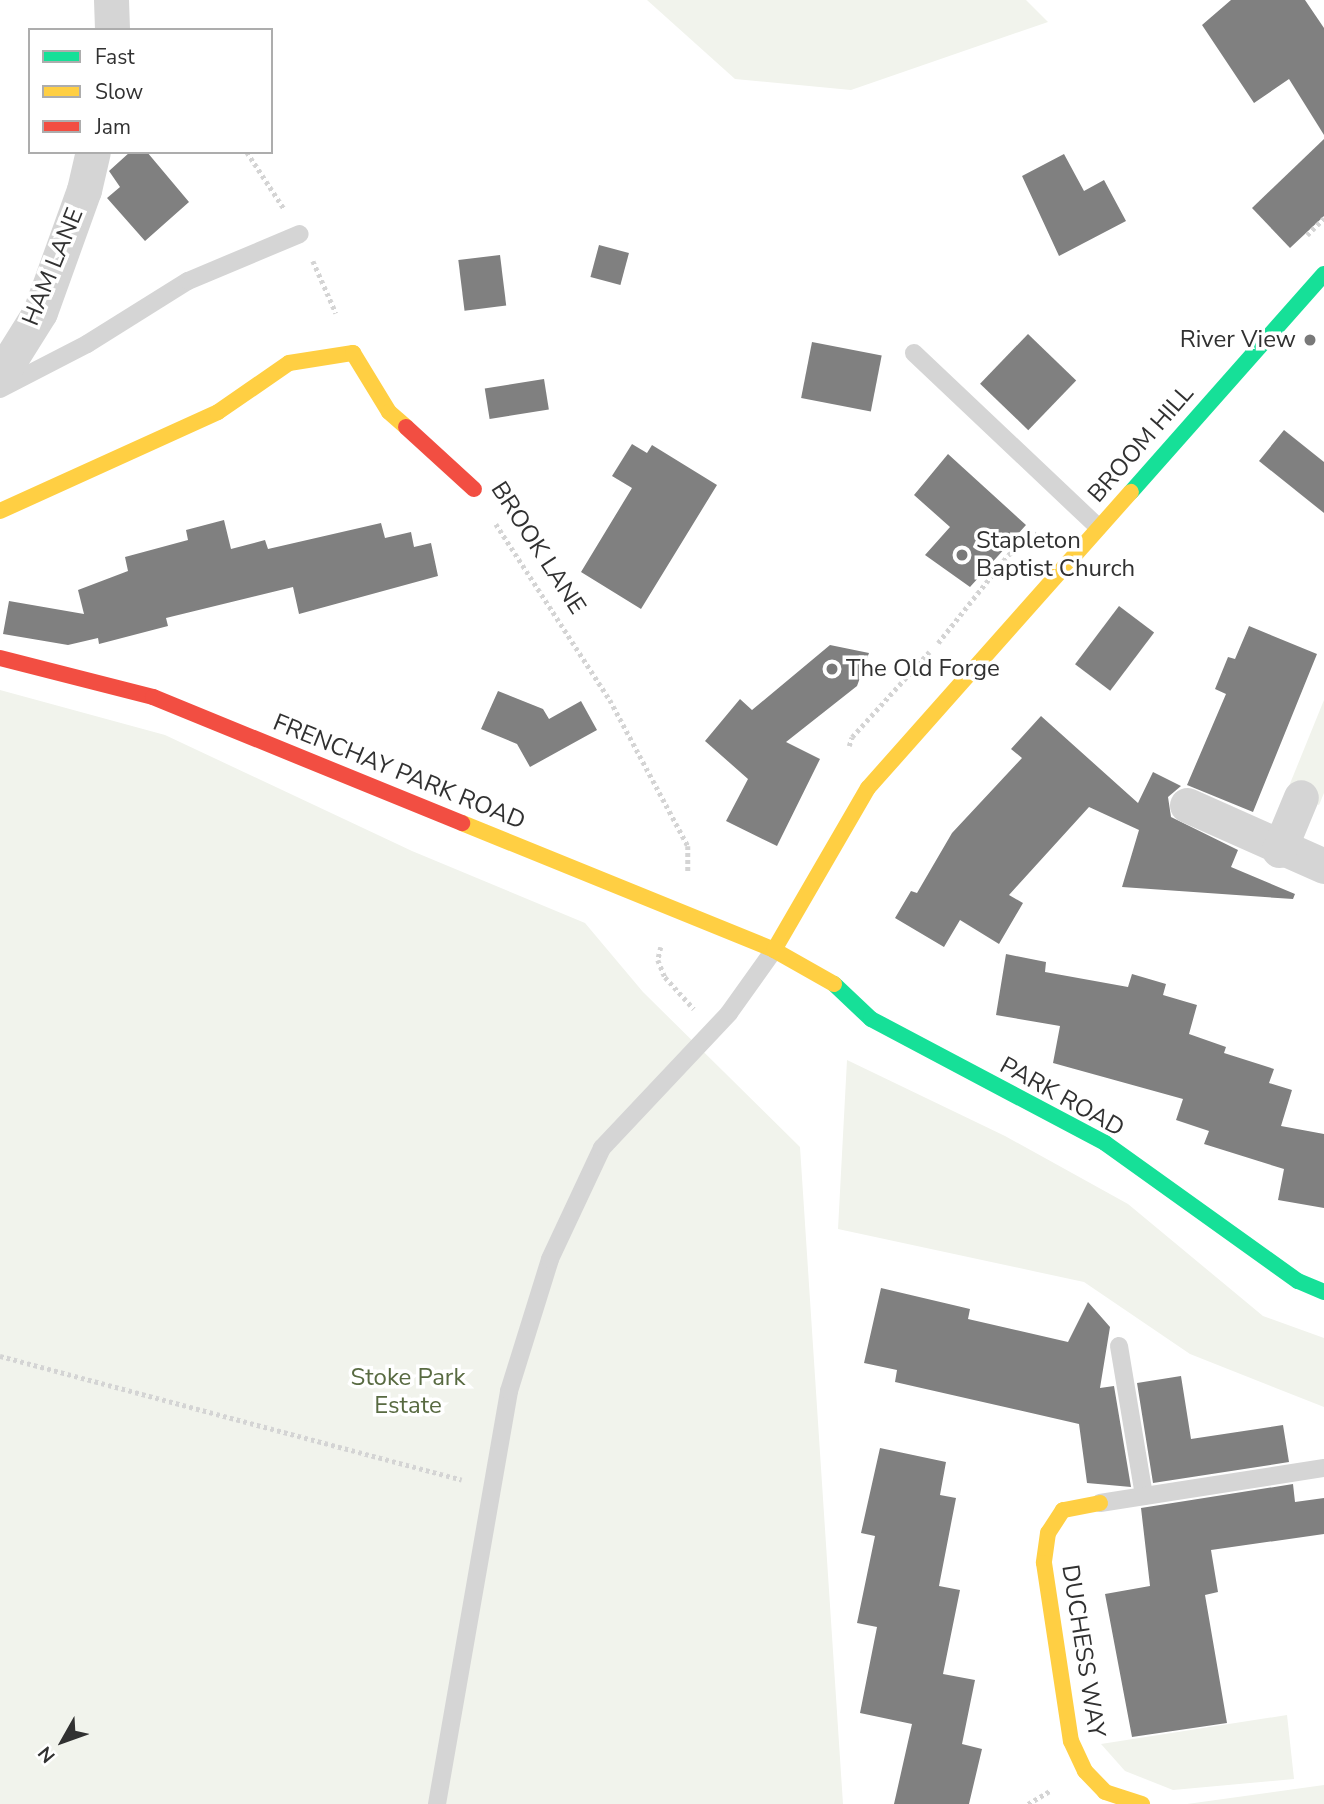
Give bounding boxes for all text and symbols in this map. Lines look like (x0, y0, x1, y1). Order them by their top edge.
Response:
legend (28, 28, 273, 154)
text: Fast (95, 43, 135, 71)
text: Slow (95, 78, 143, 106)
text: Jam (95, 113, 131, 141)
street label: HAM LANE (16, 204, 90, 330)
place label: River View (1180, 326, 1296, 354)
marker: River View (1302, 332, 1318, 348)
street label: BROOM HILL (1082, 379, 1200, 509)
street label: BROOK LANE (485, 476, 591, 620)
place label: Stapleton Baptist Church (976, 527, 1135, 583)
marker: Stapleton Baptist Church (954, 547, 970, 563)
place label: The Old Forge (846, 655, 1000, 683)
marker: The Old Forge (824, 661, 840, 677)
street label: FRENCHAY PARK ROAD (269, 708, 529, 836)
street label: PARK ROAD (995, 1051, 1129, 1143)
park label: Stoke Park Estate (351, 1364, 465, 1420)
street label: DUCHESS WAY (1055, 1563, 1111, 1739)
north arrow (28, 1706, 98, 1776)
text: N (32, 1741, 61, 1768)

